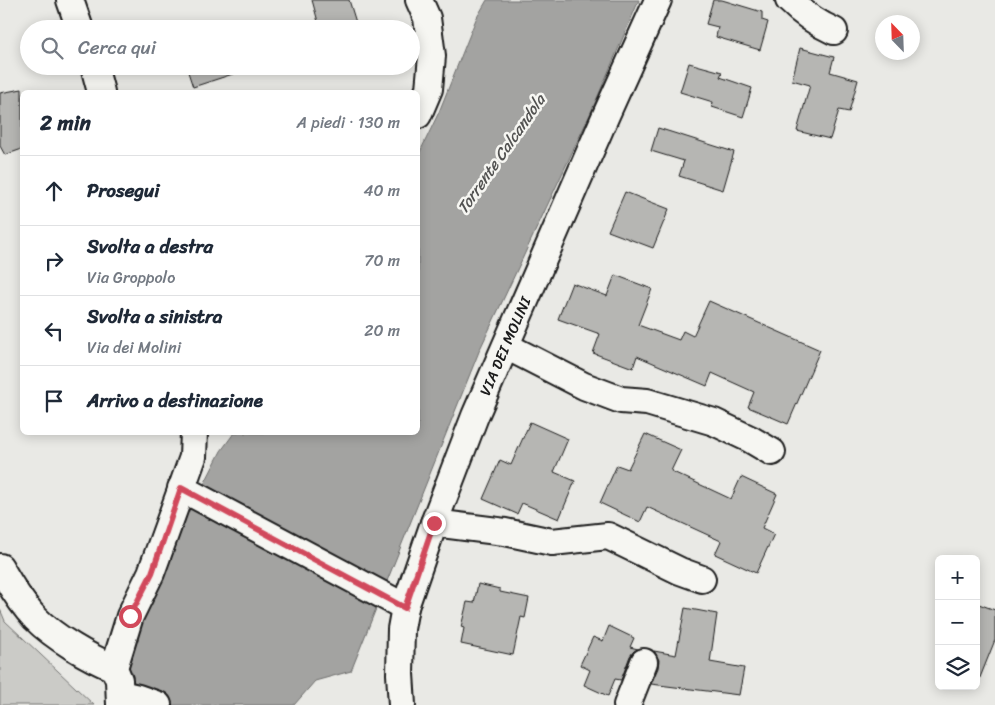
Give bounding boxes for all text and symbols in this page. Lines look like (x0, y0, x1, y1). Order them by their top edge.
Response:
north arrow (875, 15, 920, 60)
search box (20, 20, 420, 75)
text: Cerca qui (78, 31, 156, 64)
icon: search (38, 34, 66, 62)
water label: Torrente Calcandola (449, 86, 554, 220)
text: 2 min (40, 104, 91, 142)
text: A piedi · 130 m (297, 108, 400, 137)
text: Prosegui (87, 174, 160, 207)
text: 40 m (363, 176, 400, 205)
icon: ahead (40, 177, 68, 205)
text: Svolta a destra (87, 230, 213, 263)
text: 70 m (364, 246, 400, 275)
icon: right (40, 247, 68, 275)
text: Via Groppolo (87, 263, 175, 292)
street label: VIA DEI MOLINI (472, 292, 539, 400)
text: Svolta a sinistra (87, 300, 222, 333)
text: 20 m (364, 316, 400, 345)
icon: left (40, 317, 68, 345)
text: Via dei Molini (87, 333, 181, 362)
text: Arrivo a destinazione (87, 384, 263, 417)
icon: arrive (40, 387, 68, 415)
route end (423, 512, 446, 535)
map controls (935, 555, 980, 690)
button: + (935, 555, 980, 600)
button: − (935, 600, 980, 645)
route start (119, 605, 142, 628)
button: layers (935, 645, 980, 690)

